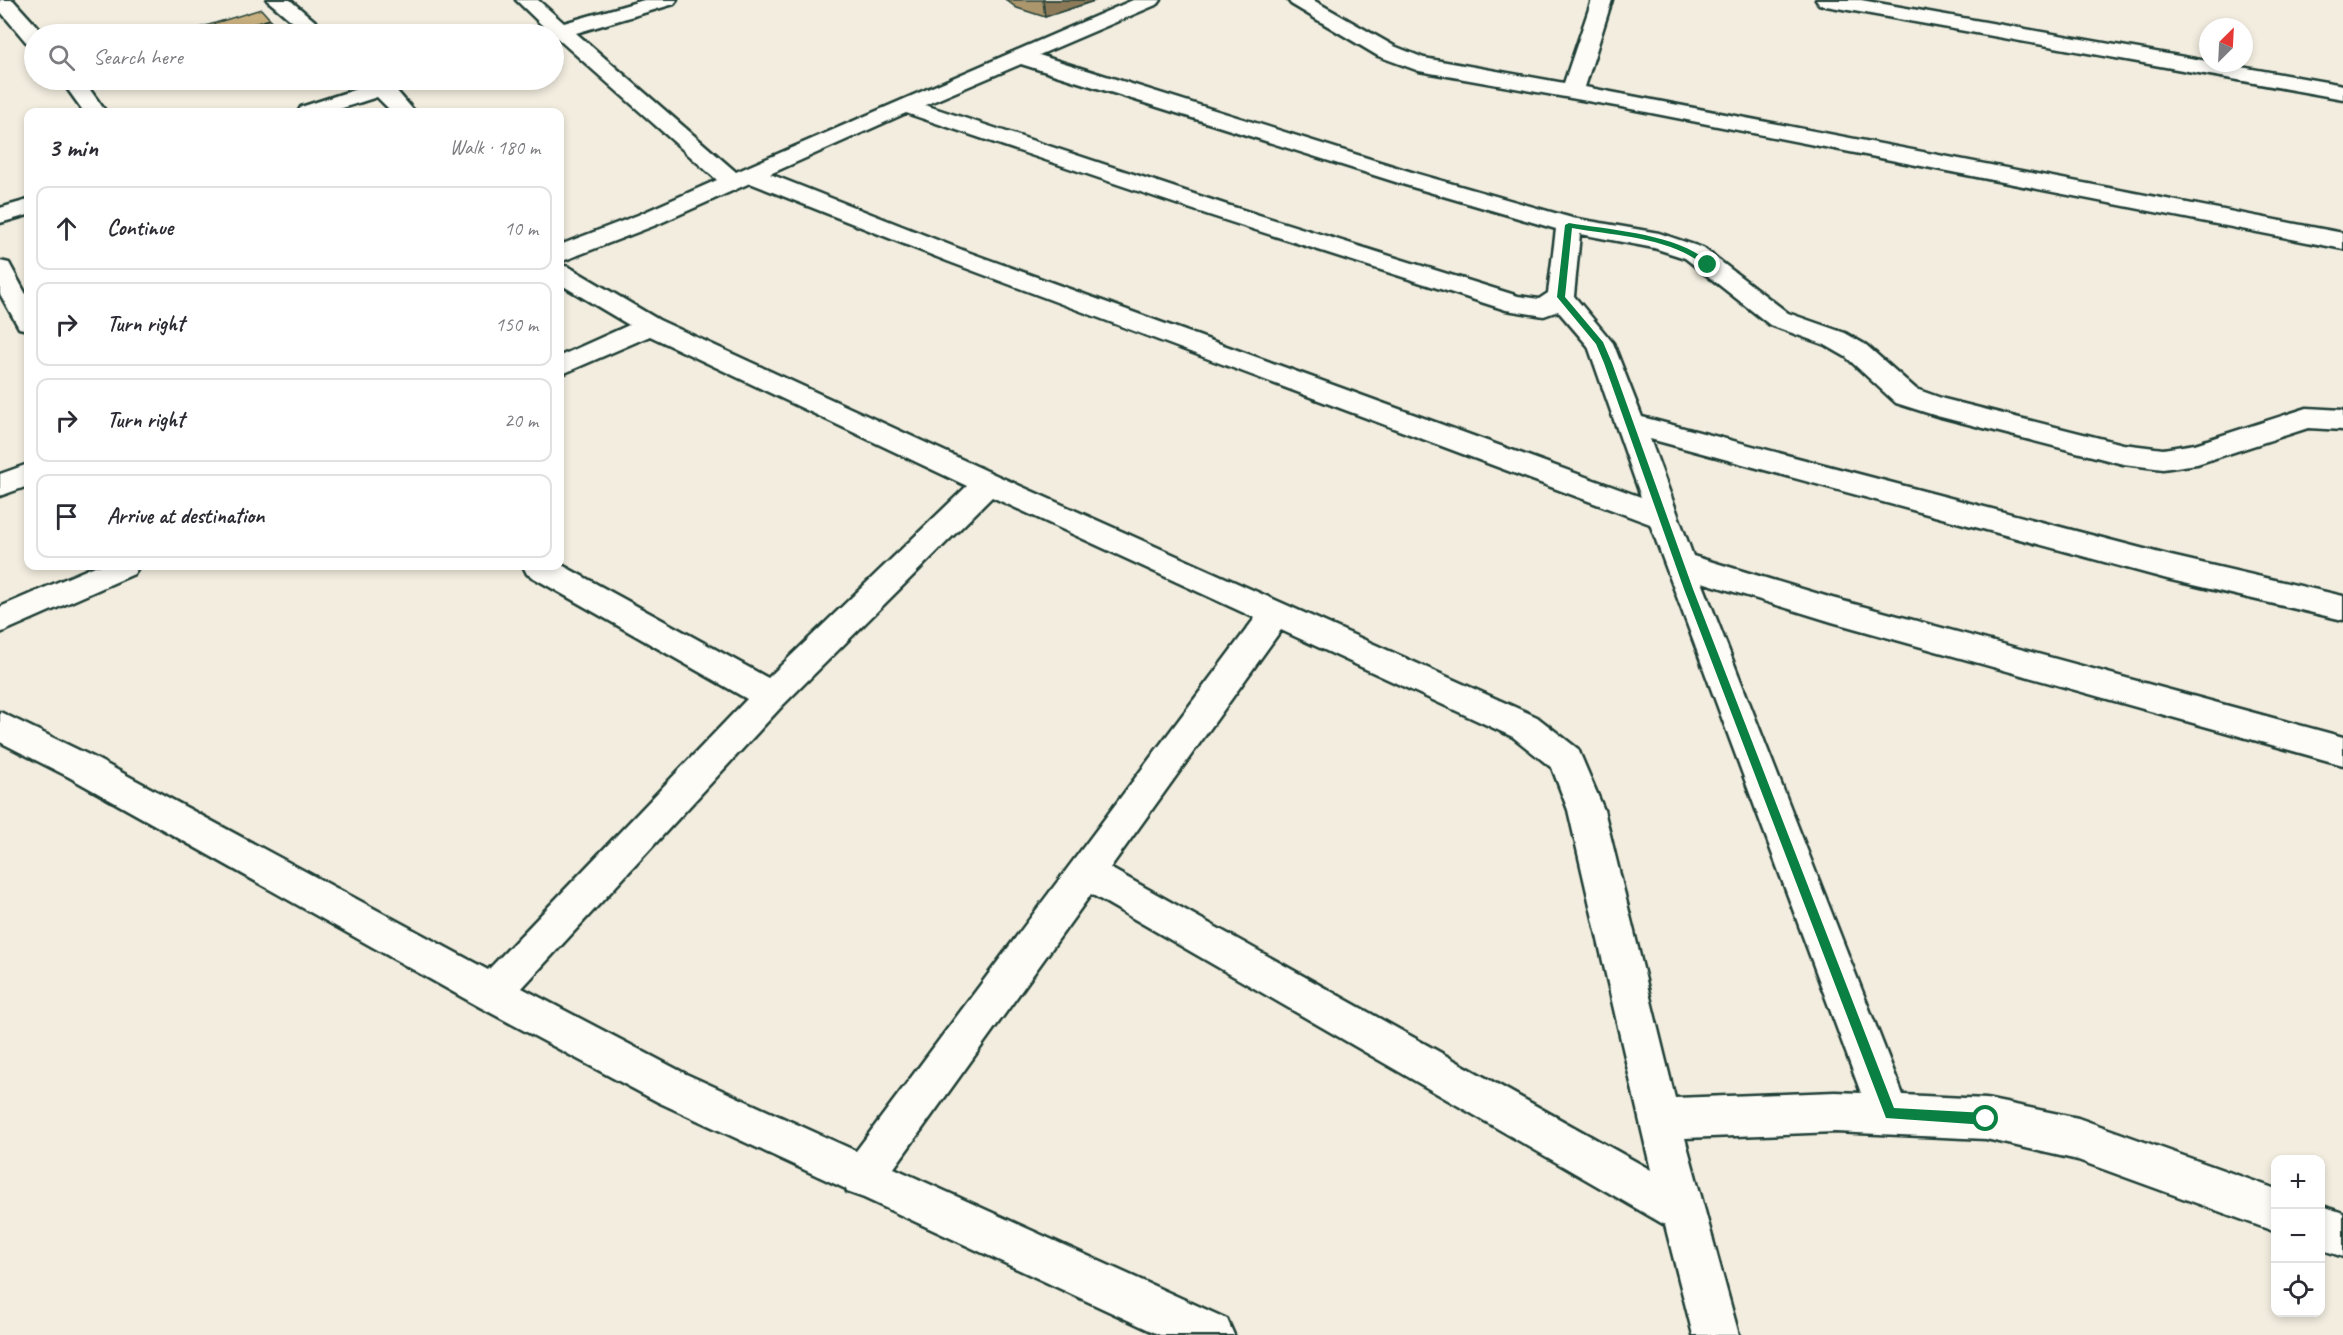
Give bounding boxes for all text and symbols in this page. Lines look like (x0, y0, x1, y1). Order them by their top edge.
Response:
north arrow (2199, 18, 2253, 72)
search box (24, 24, 564, 90)
icon: search (45, 41, 78, 74)
text: Search here (93, 43, 183, 71)
text: 3 min (48, 131, 98, 164)
text: Walk · 180 m (450, 135, 540, 160)
icon: ahead (50, 212, 83, 245)
text: Continue (107, 214, 173, 242)
text: 10 m (504, 216, 538, 241)
route end (1694, 251, 1720, 277)
icon: right (50, 308, 83, 341)
text: Turn right (107, 310, 184, 338)
text: 150 m (495, 312, 538, 337)
icon: right (50, 404, 83, 437)
text: Turn right (107, 406, 184, 434)
text: 20 m (504, 408, 538, 433)
icon: arrive (50, 500, 83, 533)
text: Arrive at destination (107, 502, 264, 530)
route start (1972, 1105, 1998, 1131)
map controls (2271, 1155, 2325, 1317)
button: + (2271, 1155, 2325, 1209)
button: − (2271, 1209, 2325, 1263)
button: locate (2271, 1263, 2325, 1317)

